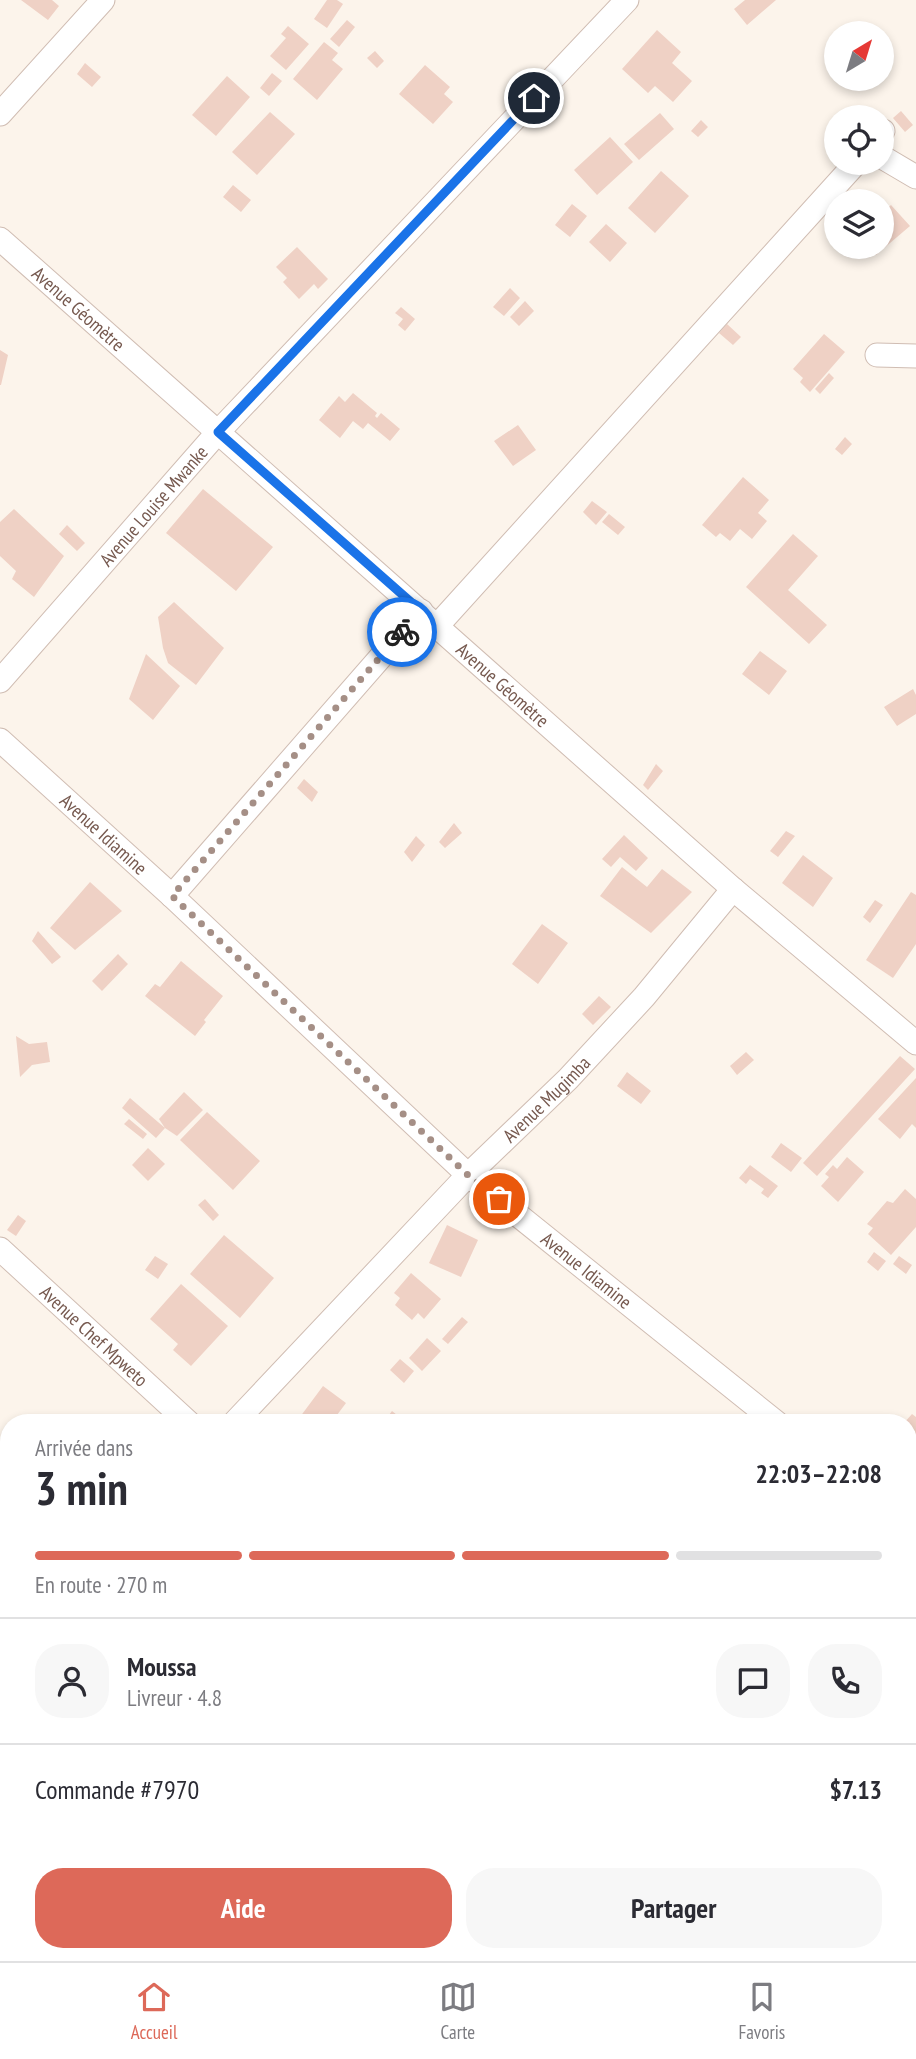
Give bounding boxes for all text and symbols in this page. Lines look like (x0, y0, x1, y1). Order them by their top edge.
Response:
north arrow (824, 21, 894, 91)
map controls (824, 21, 894, 259)
pin (504, 68, 564, 128)
icon: home (515, 79, 553, 117)
button: locate (824, 105, 894, 175)
button: layers (824, 189, 894, 259)
street label: Avenue Géomètre (27, 261, 130, 356)
street label: Avenue Louise Mwanke (94, 440, 213, 571)
courier (367, 597, 437, 667)
icon: bike (383, 613, 421, 651)
street label: Avenue Géomètre (451, 637, 554, 732)
street label: Avenue Idiamine (55, 788, 152, 880)
street label: Avenue Mugimba (498, 1051, 595, 1147)
pin (469, 1169, 529, 1229)
icon: bag (480, 1180, 518, 1218)
street label: Avenue Idiamine (536, 1227, 637, 1314)
street label: Avenue Chef Mpweto (35, 1280, 153, 1391)
text: Arrivée dans (35, 1433, 133, 1462)
text: 22:03–22:08 (755, 1457, 882, 1490)
text: 3 min (35, 1458, 128, 1518)
text: En route · 270 m (35, 1570, 167, 1599)
button: person (35, 1644, 109, 1718)
button: chat (716, 1644, 790, 1718)
button: phone (808, 1644, 882, 1718)
text: Moussa (127, 1650, 196, 1683)
text: Livreur · 4.8 (127, 1683, 222, 1712)
text: Commande #7970 (35, 1773, 199, 1806)
text: $7.13 (829, 1773, 882, 1806)
button: Aide (35, 1868, 452, 1948)
button: Partager (466, 1868, 882, 1948)
tab: Accueil (131, 1978, 177, 2044)
tab: Carte (439, 1978, 477, 2044)
tab: Favoris (738, 1978, 785, 2044)

